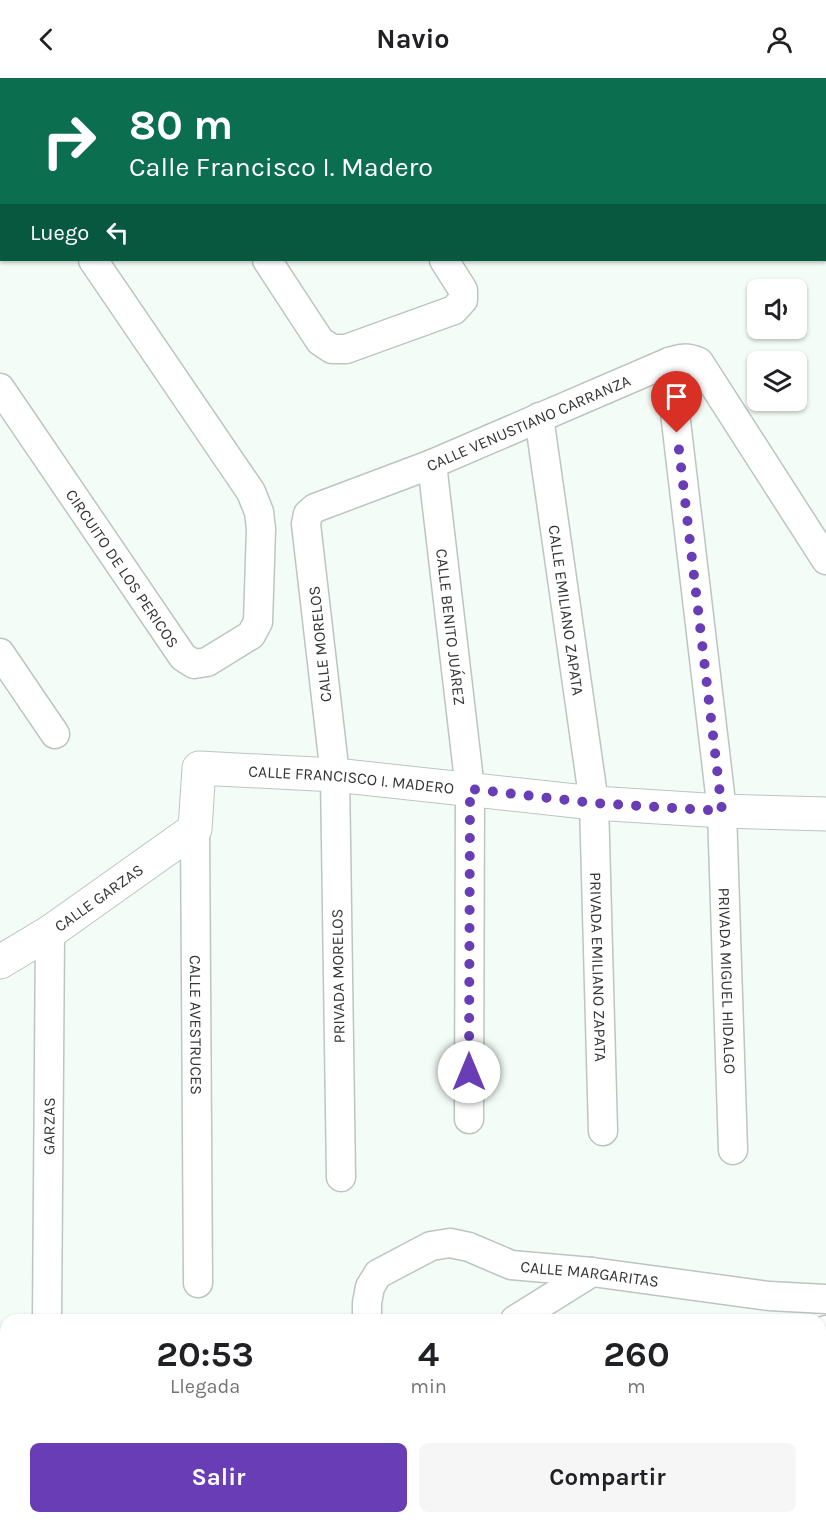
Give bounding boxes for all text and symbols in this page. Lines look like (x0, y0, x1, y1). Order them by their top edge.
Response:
icon: back (30, 23, 63, 56)
text: Navio (376, 23, 450, 55)
icon: person (763, 23, 796, 56)
text: 80 m (129, 100, 233, 150)
icon: right (30, 102, 108, 180)
text: Calle Francisco I. Madero (129, 151, 433, 183)
icon: left (101, 216, 134, 249)
text: Luego (30, 220, 89, 246)
map controls (747, 279, 807, 411)
button: sound (747, 279, 807, 339)
button: layers (747, 351, 807, 411)
street label: CALLE VENUSTIANO CARRANZA (424, 370, 633, 475)
pin (651, 371, 702, 433)
icon: arrive (660, 380, 693, 413)
street label: CIRCUITO DE LOS PERICOS (62, 485, 183, 651)
street label: CALLE EMILIANO ZAPATA (545, 524, 588, 697)
street label: CALLE BENITO JUÁREZ (432, 547, 470, 706)
street label: CALLE MORELOS (304, 585, 336, 703)
street label: CALLE FRANCISCO I. MADERO (248, 761, 455, 797)
street label: CALLE GARZAS (51, 859, 147, 935)
street label: PRIVADA EMILIANO ZAPATA (586, 872, 611, 1062)
street label: PRIVADA MIGUEL HIDALGO (715, 887, 740, 1074)
street label: PRIVADA MORELOS (327, 909, 349, 1043)
street label: CALLE AVESTRUCES (186, 955, 206, 1095)
position arrow (437, 1040, 501, 1104)
street label: GARZAS (39, 1097, 58, 1155)
street label: CALLE MARGARITAS (520, 1256, 660, 1290)
text: 20:53 (156, 1333, 254, 1375)
text: 4 (418, 1333, 439, 1375)
text: 260 (603, 1333, 670, 1375)
text: Llegada (170, 1375, 240, 1398)
text: min (410, 1375, 447, 1398)
text: m (627, 1375, 646, 1398)
button: Salir (30, 1443, 407, 1512)
button: Compartir (419, 1443, 796, 1512)

